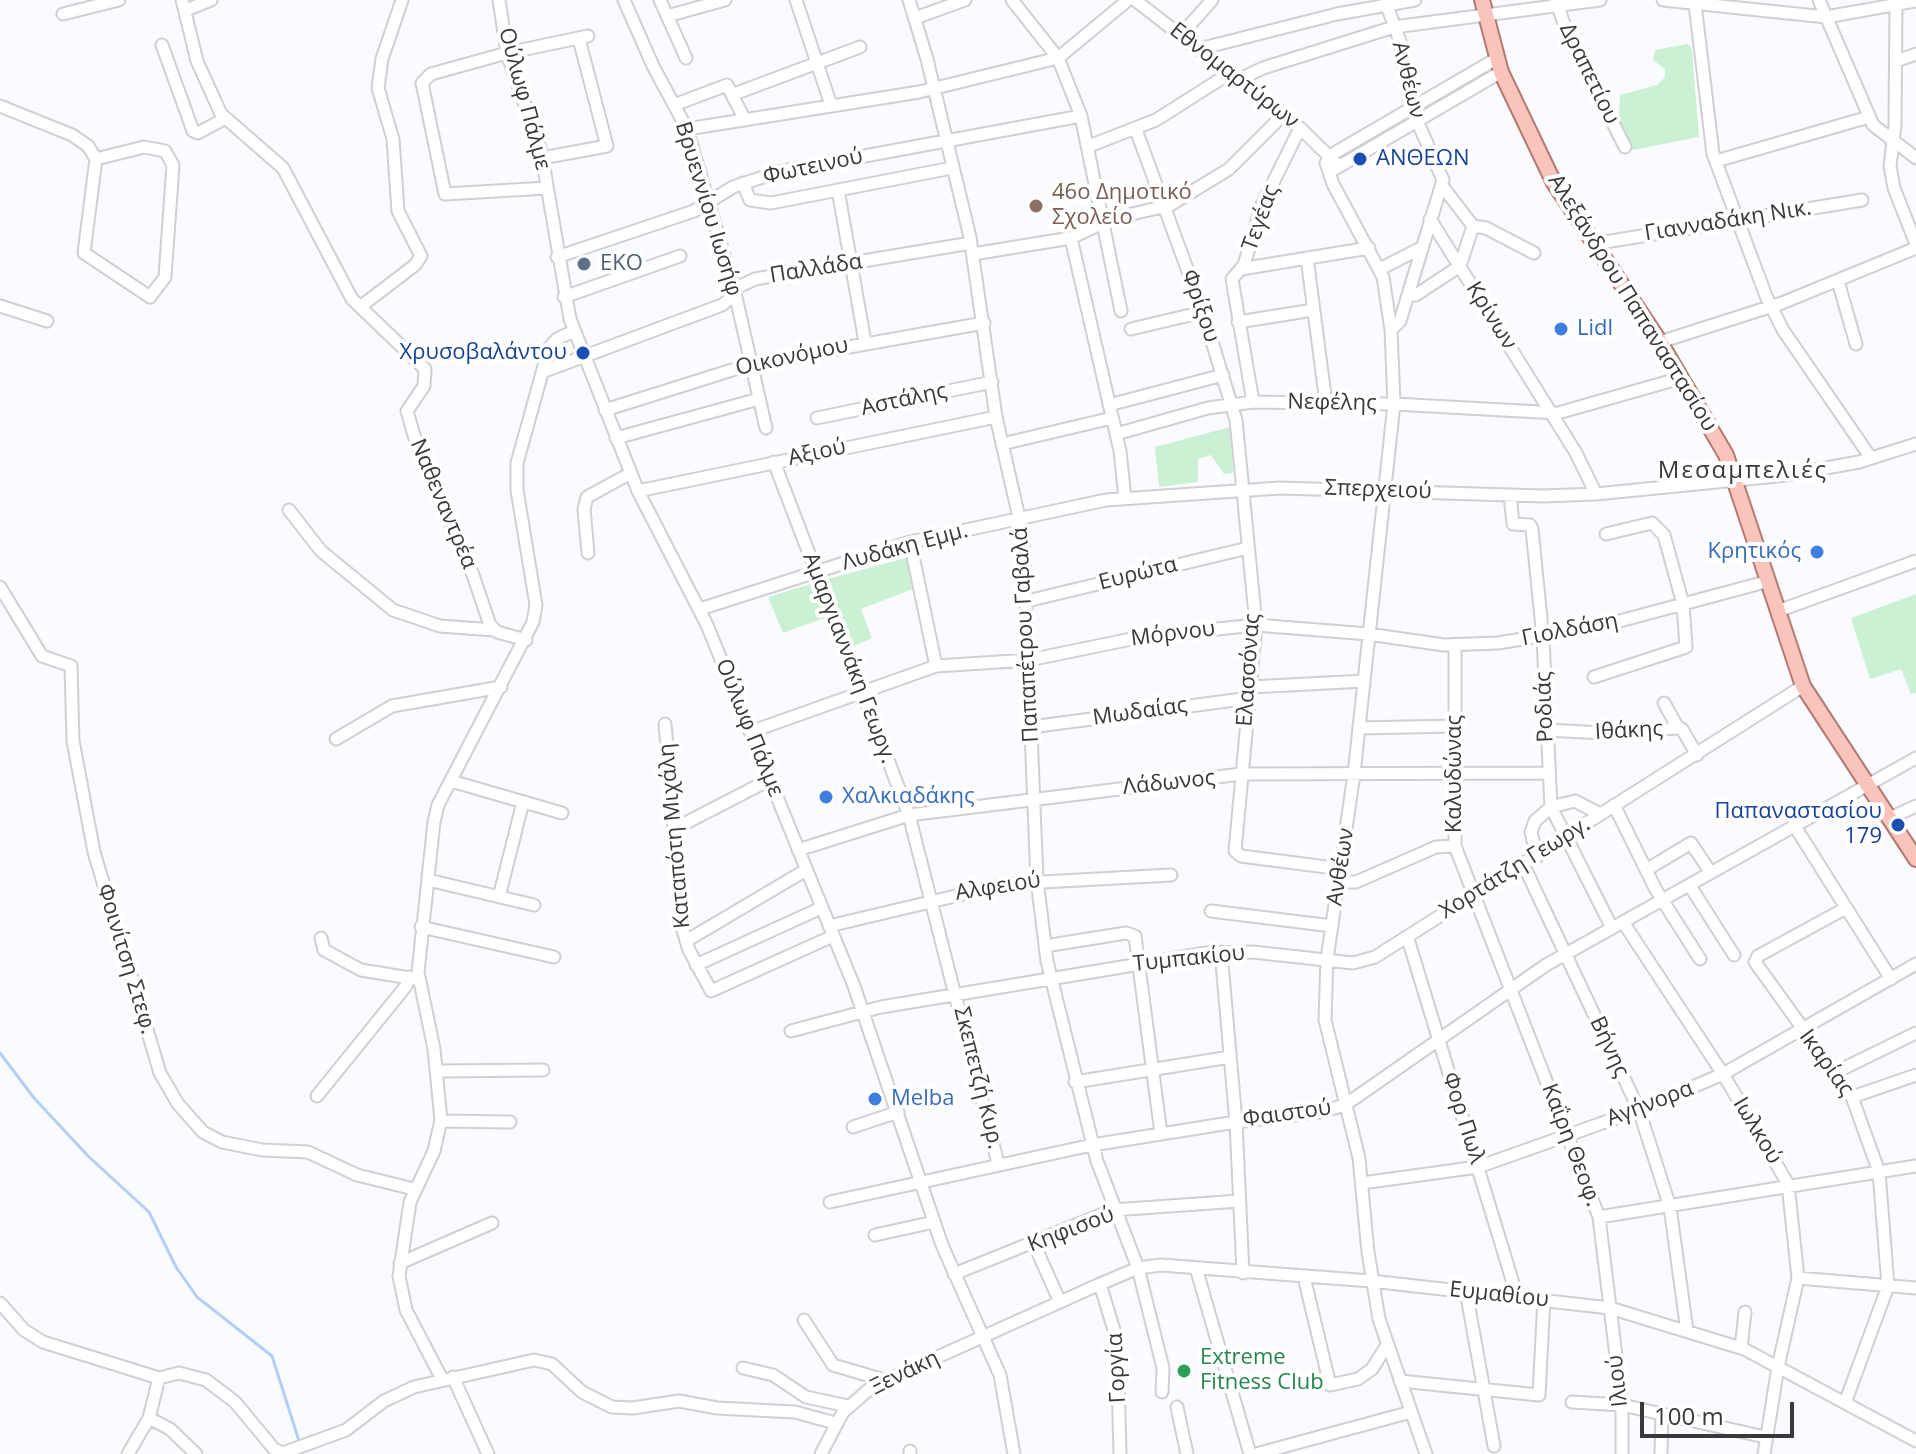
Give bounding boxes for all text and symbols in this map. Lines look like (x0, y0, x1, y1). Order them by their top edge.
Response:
street label: Εθνομαρτύρων (1164, 17, 1304, 135)
street label: Δραπετίου (1553, 19, 1625, 129)
street label: Ούλωφ Πάλμε (492, 25, 556, 173)
street label: Ανθέων (1386, 39, 1430, 121)
street label: Βρυεννίου Ιωσήφ (669, 119, 747, 299)
street label: Φωτεινού (761, 144, 865, 190)
place label: ΑΝΘΕΩΝ (1376, 146, 1470, 172)
marker: ΑΝΘΕΩΝ (1351, 150, 1369, 168)
street label: Αλεξάνδρου Παπαναστασίου (1542, 170, 1722, 436)
place label: 46ο Δημοτικό Σχολείο (1052, 180, 1192, 232)
street label: Τεγέας (1237, 181, 1285, 255)
street label: Γιανναδάκη Νικ. (1643, 195, 1813, 247)
marker: 46ο Δημοτικό Σχολείο (1027, 197, 1045, 215)
street label: Παλλάδα (768, 249, 864, 289)
place label: EKO (600, 251, 643, 277)
marker: EKO (575, 255, 593, 273)
street label: Φρίξου (1175, 266, 1225, 346)
street label: Κρίνων (1460, 277, 1522, 355)
place label: Lidl (1577, 316, 1613, 342)
marker: Lidl (1552, 320, 1570, 338)
street label: Οικονόμου (733, 332, 851, 382)
place label: Χρυσοβαλάντου (400, 340, 567, 366)
marker: Χρυσοβαλάντου (574, 344, 592, 362)
street label: Αστάλης (859, 378, 949, 422)
street label: Νεφέλης (1287, 389, 1377, 417)
street label: Αξιού (786, 434, 848, 472)
street label: Ναθεναντρέα (404, 435, 482, 573)
district label: Μεσαμπελιές (1658, 457, 1828, 485)
street label: Σπερχειού (1324, 475, 1432, 505)
street label: Λυδάκη Εμμ. (839, 518, 971, 576)
street label: Παπαπέτρου Γαβαλά (1007, 527, 1045, 743)
place label: Κρητικός (1708, 539, 1801, 565)
marker: Κρητικός (1808, 543, 1826, 561)
street label: Αμαργιαννάκη Γεωργ. (797, 549, 901, 767)
street label: Ευρώτα (1096, 552, 1180, 596)
street label: Γιολδάση (1520, 608, 1620, 652)
street label: Ελασσόνας (1232, 612, 1266, 728)
street label: Μόρνου (1129, 616, 1217, 652)
street label: Ούλωφ Πάλμε (709, 655, 789, 801)
street label: Ροδιάς (1531, 671, 1559, 743)
street label: Μωδαίας (1091, 692, 1189, 732)
street label: Καλυδώνας (1442, 715, 1468, 833)
street label: Ιθάκης (1594, 716, 1664, 746)
street label: Καταπότη Μιχάλη (654, 742, 696, 930)
street label: Λάδωνος (1122, 765, 1216, 801)
place label: Χαλκιαδάκης (842, 784, 975, 810)
marker: Χαλκιαδάκης (817, 788, 835, 806)
place label: Παπαναστασίου 179 (1715, 799, 1882, 850)
street label: Χορτάτζη Γεωργ. (1435, 811, 1595, 925)
marker: Παπαναστασίου 179 (1889, 816, 1907, 834)
street label: Ανθέων (1322, 826, 1360, 908)
street label: Αλφειού (953, 867, 1043, 907)
street label: Φοινίτση Στεφ. (91, 881, 161, 1037)
street label: Τυμπακίου (1132, 940, 1246, 978)
street label: Σκεπετζή Κυρ. (948, 1004, 1008, 1152)
street label: Βήνης (1584, 1013, 1634, 1081)
street label: Ικαρίας (1793, 1025, 1859, 1101)
street label: Φορ Πωλ (1436, 1069, 1490, 1167)
street label: Αγήνορα (1603, 1075, 1697, 1133)
street label: Καΐρη Θεοφ. (1536, 1080, 1606, 1210)
place label: Melba (891, 1086, 954, 1112)
marker: Melba (866, 1090, 884, 1108)
street label: Ιωλκού (1727, 1093, 1787, 1169)
street label: Φαιστού (1241, 1095, 1333, 1133)
street label: Κηφισού (1024, 1201, 1118, 1259)
street label: Ευμαθίου (1448, 1277, 1550, 1313)
street label: Γοργία (1102, 1332, 1132, 1404)
street label: Ξενάκη (866, 1345, 944, 1401)
place label: Extreme Fitness Club (1200, 1345, 1324, 1396)
street label: Ιλιού (1602, 1354, 1634, 1408)
marker: Extreme Fitness Club (1175, 1362, 1193, 1380)
scale bar (1644, 1386, 1798, 1436)
text: 100 m (1654, 1399, 1724, 1432)

